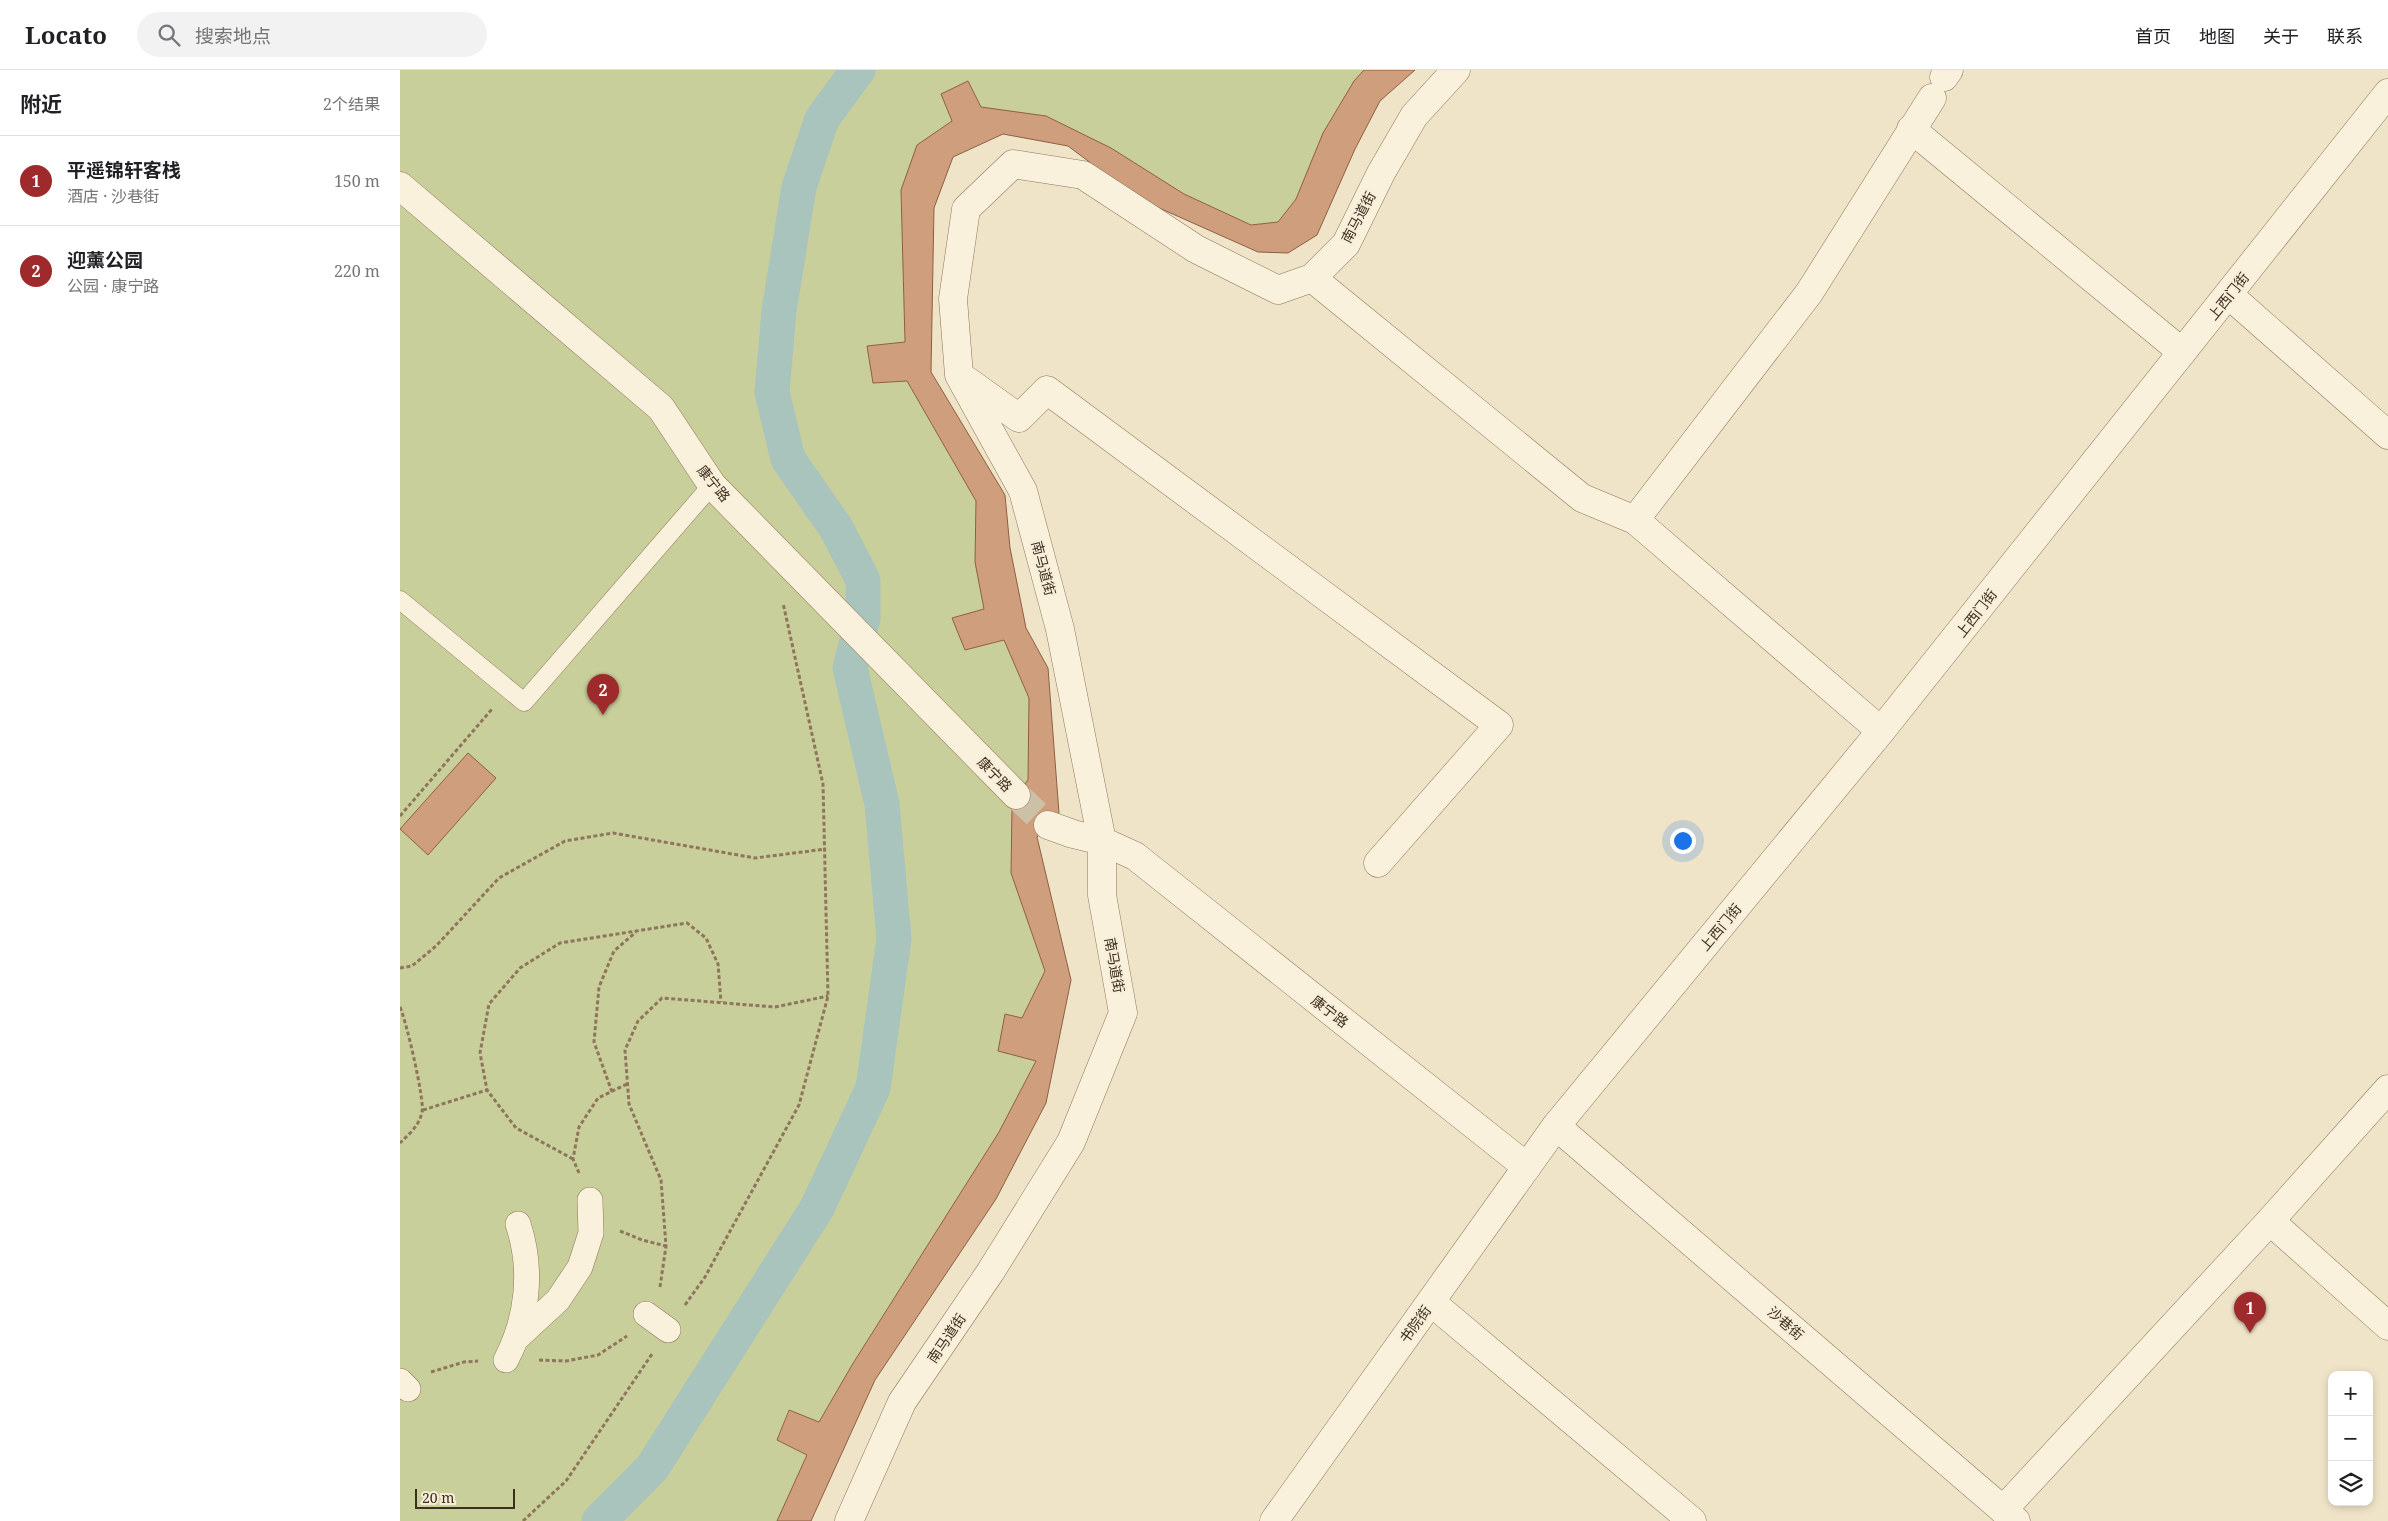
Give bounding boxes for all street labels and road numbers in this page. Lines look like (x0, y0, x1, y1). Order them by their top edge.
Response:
street label: 南马道街 (1336, 188, 1380, 246)
street label: 上西门街 (2203, 268, 2253, 324)
street label: 康宁路 (693, 461, 735, 505)
street label: 南马道街 (1028, 538, 1060, 598)
street label: 上西门街 (1951, 585, 2001, 641)
street label: 康宁路 (974, 752, 1016, 796)
street label: 上西门街 (1695, 899, 1745, 955)
street label: 南马道街 (1101, 936, 1129, 994)
street label: 康宁路 (1308, 991, 1352, 1031)
street label: 书院街 (1395, 1301, 1435, 1347)
street label: 沙巷街 (1764, 1302, 1808, 1344)
street label: 南马道街 (922, 1309, 970, 1367)

